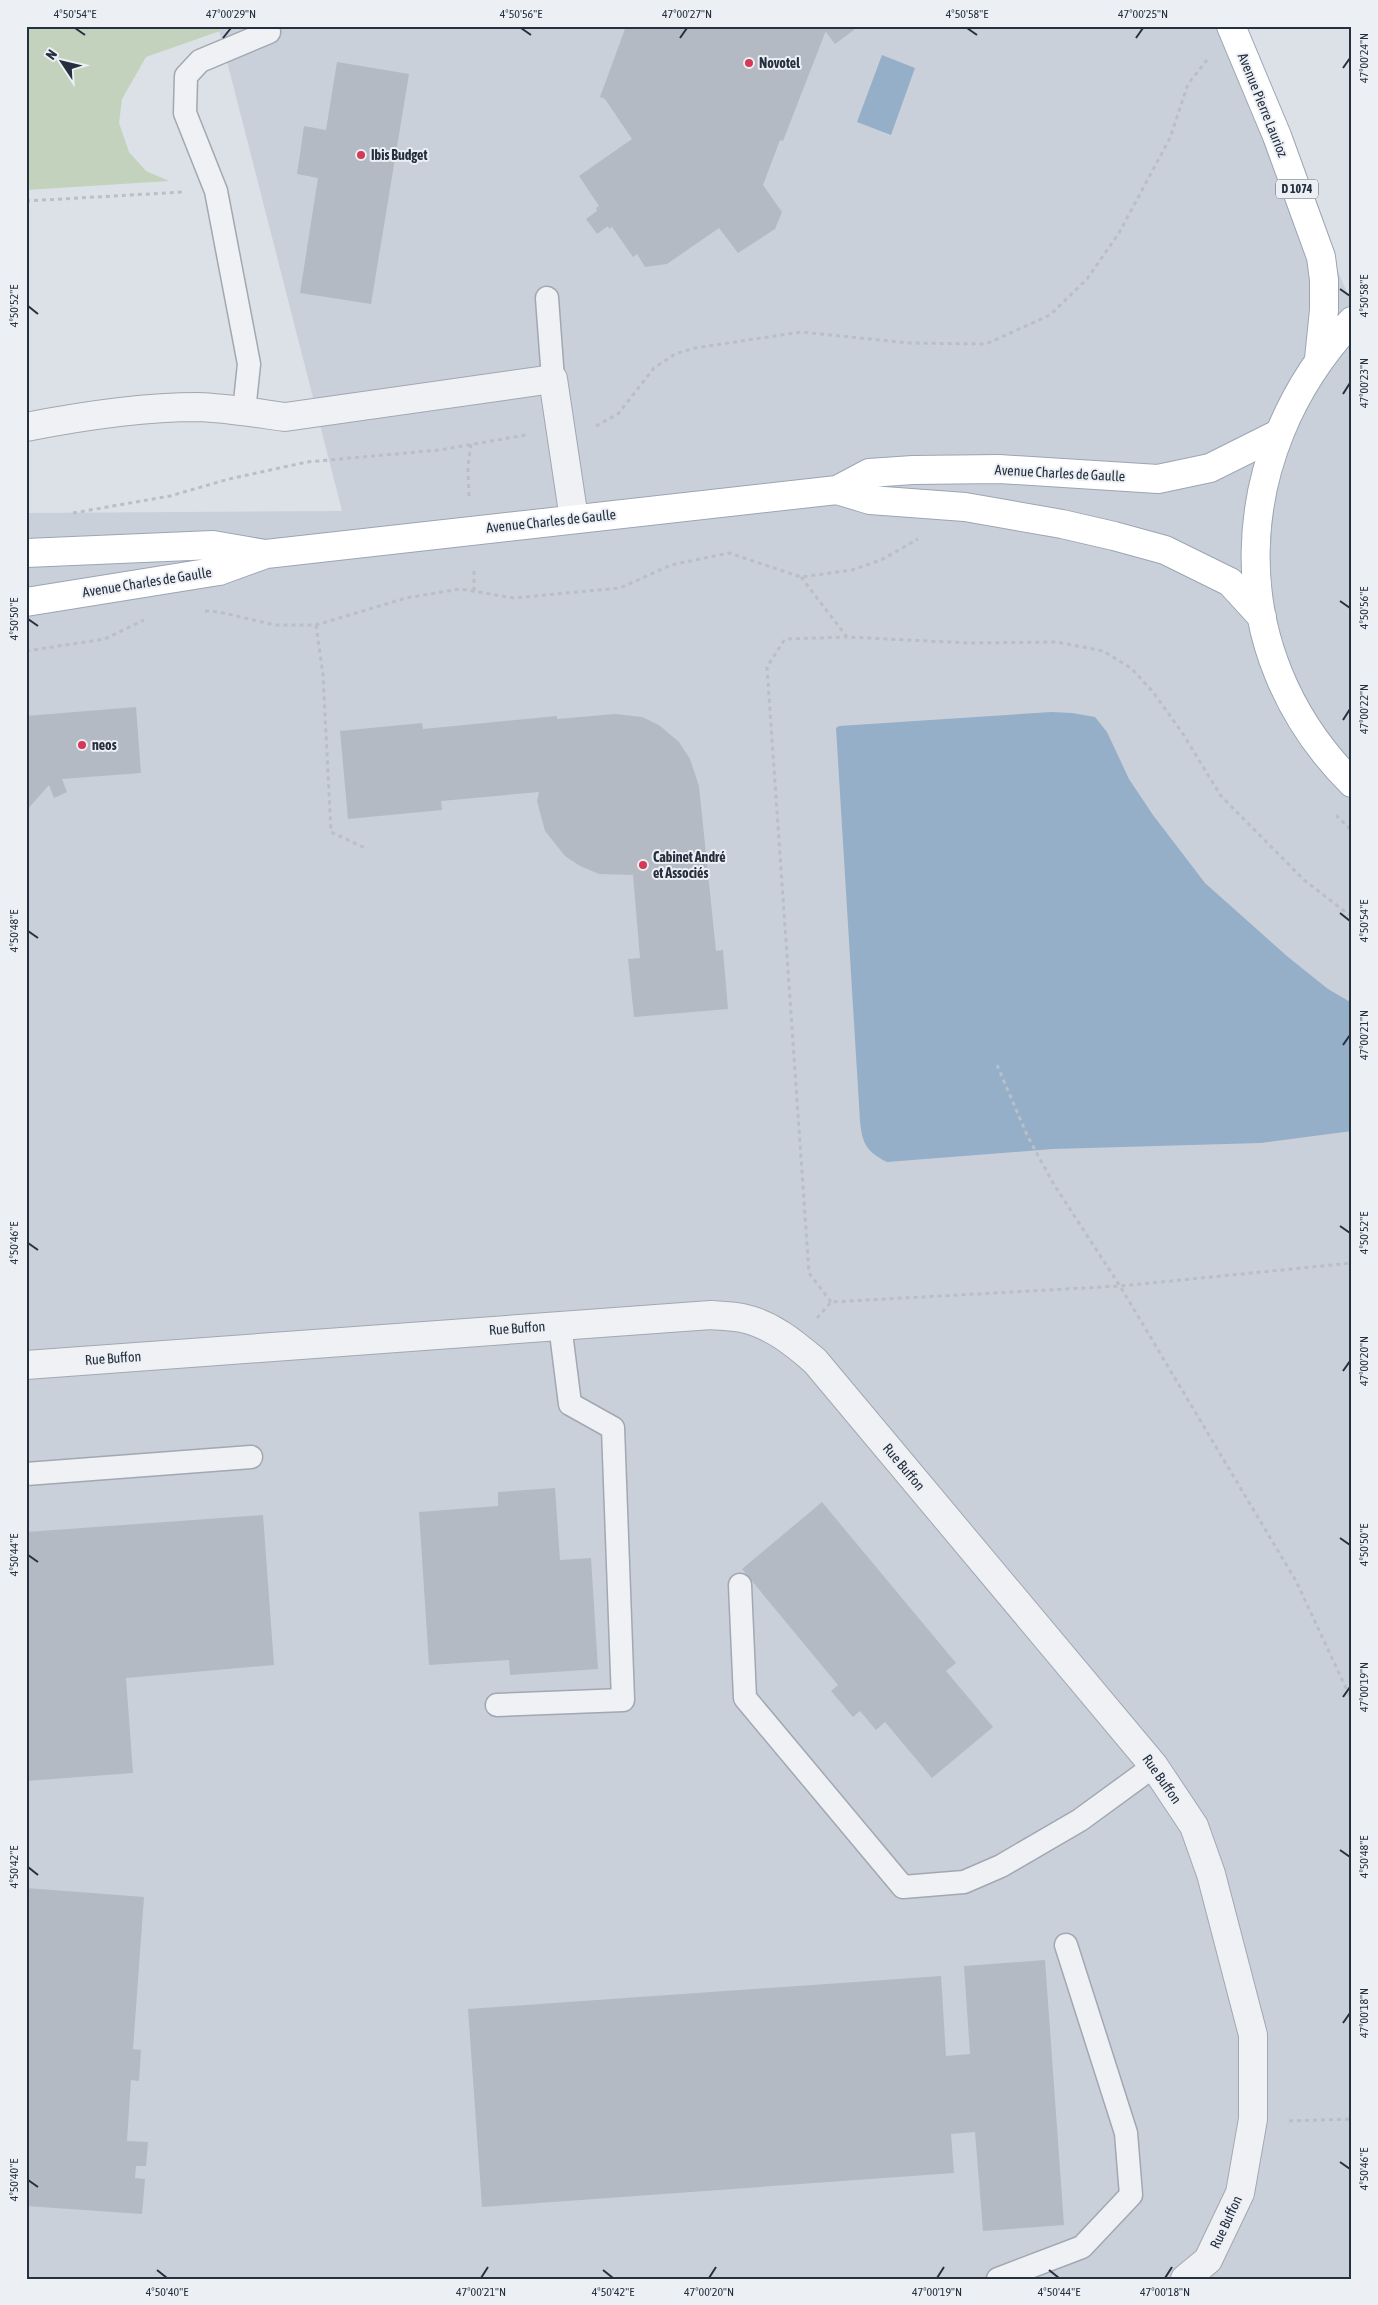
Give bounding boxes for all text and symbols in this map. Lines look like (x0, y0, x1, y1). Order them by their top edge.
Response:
text: 4°50'54"E (54, 7, 96, 21)
text: 47°00'29"N (206, 7, 256, 21)
text: 4°50'56"E (500, 7, 542, 21)
text: 47°00'27"N (662, 7, 712, 21)
text: 4°50'58"E (946, 7, 988, 21)
text: 47°00'25"N (1118, 7, 1168, 21)
text: 47°00'24"N (1357, 33, 1371, 83)
north arrow (38, 38, 88, 88)
text: N (42, 47, 60, 63)
street label: Avenue Pierre Laurioz (1235, 51, 1291, 159)
place label: Novotel (759, 55, 800, 71)
marker: Novotel (743, 57, 755, 69)
place label: Ibis Budget (371, 147, 427, 163)
marker: Ibis Budget (355, 149, 367, 161)
road number: D 1074 (1276, 180, 1318, 198)
text: 4°50'58"E (1357, 275, 1371, 317)
text: 4°50'52"E (7, 285, 21, 327)
text: 47°00'23"N (1357, 358, 1371, 408)
street label: Avenue Charles de Gaulle (994, 462, 1126, 484)
street label: Avenue Charles de Gaulle (485, 506, 617, 536)
street label: Avenue Charles de Gaulle (81, 564, 213, 600)
text: 4°50'56"E (1357, 587, 1371, 629)
text: 4°50'50"E (7, 598, 21, 640)
text: 47°00'22"N (1357, 684, 1371, 734)
place label: neos (92, 737, 117, 753)
marker: neos (76, 739, 88, 751)
place label: Cabinet André et Associés (653, 849, 726, 881)
marker: Cabinet André et Associés (637, 859, 649, 871)
text: 4°50'54"E (1357, 900, 1371, 942)
text: 4°50'48"E (7, 910, 21, 952)
text: 47°00'21"N (1357, 1010, 1371, 1060)
text: 4°50'52"E (1357, 1212, 1371, 1254)
text: 4°50'46"E (7, 1222, 21, 1264)
street label: Rue Buffon (488, 1318, 546, 1338)
text: 47°00'20"N (1357, 1336, 1371, 1386)
street label: Rue Buffon (84, 1348, 142, 1368)
street label: Rue Buffon (880, 1440, 928, 1494)
text: 4°50'50"E (1357, 1524, 1371, 1566)
text: 4°50'44"E (7, 1534, 21, 1576)
text: 47°00'19"N (1357, 1662, 1371, 1712)
street label: Rue Buffon (1139, 1751, 1185, 1807)
text: 4°50'48"E (1357, 1836, 1371, 1878)
text: 4°50'42"E (7, 1846, 21, 1888)
text: 47°00'18"N (1357, 1988, 1371, 2038)
text: 4°50'46"E (1357, 2148, 1371, 2190)
text: 4°50'40"E (7, 2159, 21, 2201)
street label: Rue Buffon (1207, 2193, 1245, 2251)
text: 4°50'40"E (146, 2285, 188, 2299)
text: 47°00'21"N (456, 2285, 506, 2299)
text: 4°50'42"E (592, 2285, 634, 2299)
text: 47°00'20"N (684, 2285, 734, 2299)
text: 47°00'19"N (912, 2285, 962, 2299)
text: 4°50'44"E (1038, 2285, 1080, 2299)
text: 47°00'18"N (1140, 2285, 1190, 2299)

